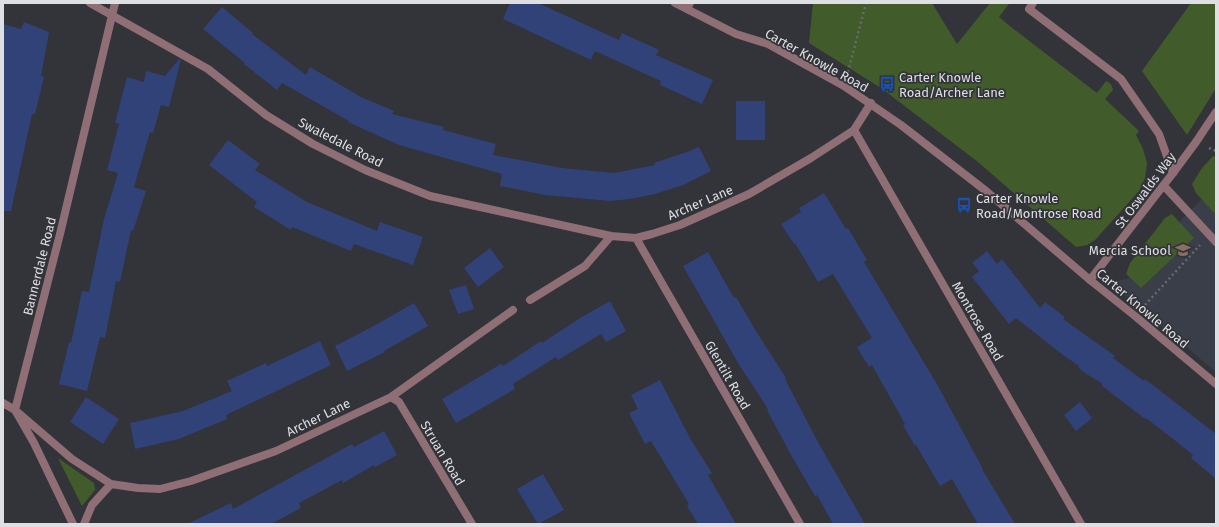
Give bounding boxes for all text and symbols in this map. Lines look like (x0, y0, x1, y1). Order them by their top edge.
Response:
street label: Carter Knowle Road (763, 26, 871, 95)
place label: Carter Knowle Road/Archer Lane (899, 70, 1005, 100)
bus stop icon: Carter Knowle Road/Archer Lane (878, 75, 896, 93)
street label: Swaledale Road (296, 115, 386, 170)
street label: St Oswalds Way (1112, 149, 1179, 231)
street label: Archer Lane (665, 182, 735, 223)
place label: Carter Knowle Road/Montrose Road (976, 191, 1102, 221)
bus stop icon: Carter Knowle Road/Montrose Road (955, 196, 973, 214)
street label: Bannerdale Road (20, 215, 59, 317)
school or university icon: Mercia School (1174, 241, 1192, 259)
place label: Mercia School (1089, 243, 1171, 258)
street label: Carter Knowle Road (1094, 265, 1192, 351)
street label: Montrose Road (949, 279, 1006, 363)
street label: Glentilt Road (702, 338, 753, 412)
street label: Archer Lane (284, 395, 353, 439)
street label: Struan Road (417, 418, 468, 488)

